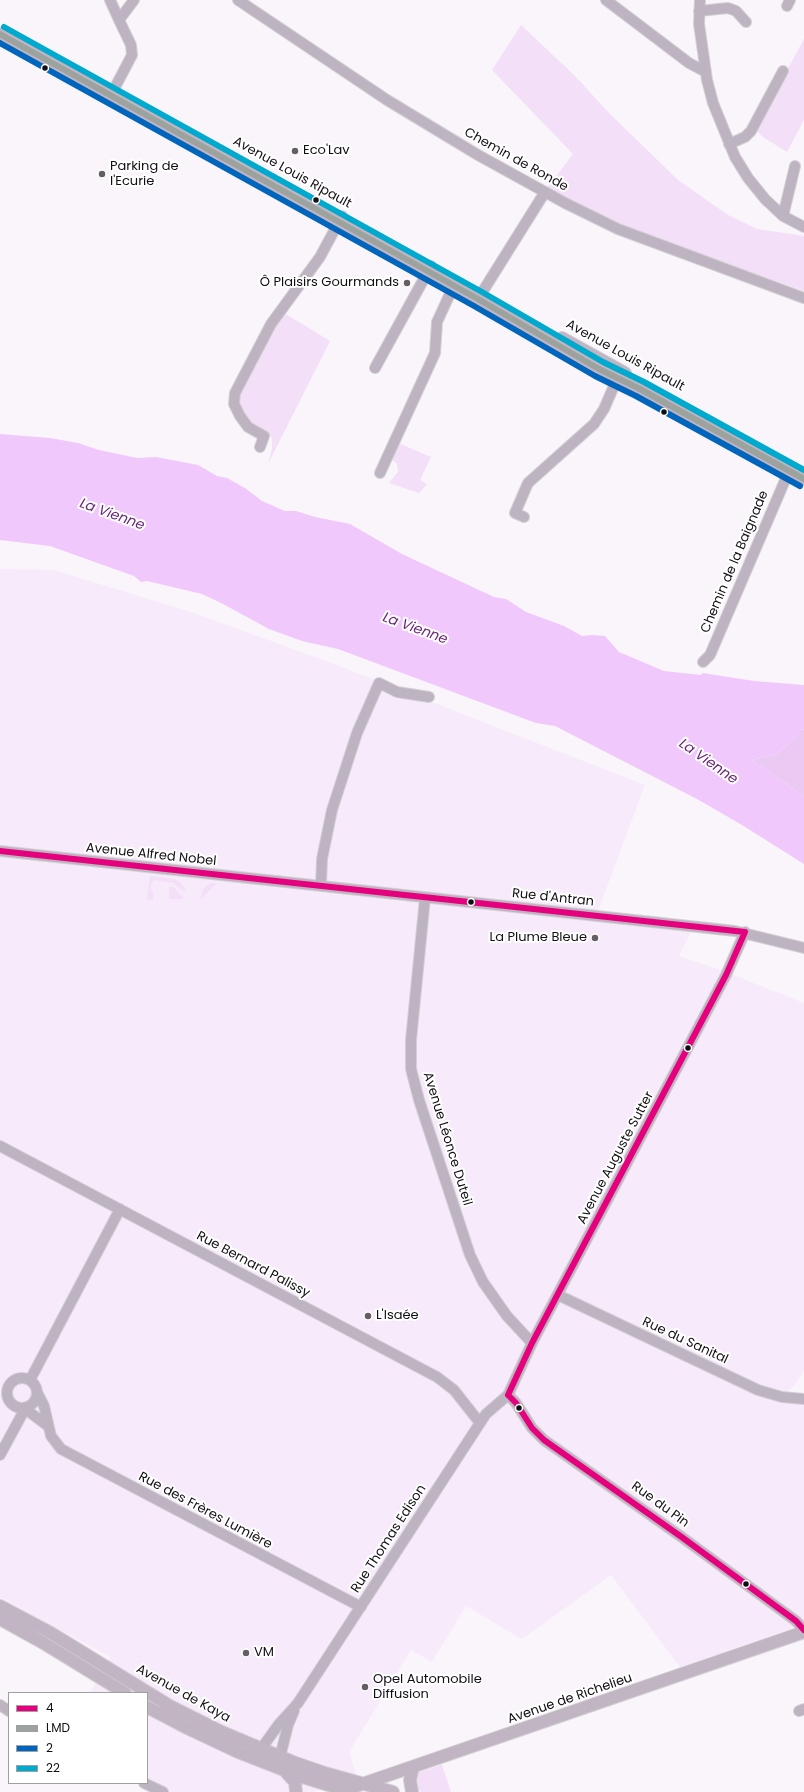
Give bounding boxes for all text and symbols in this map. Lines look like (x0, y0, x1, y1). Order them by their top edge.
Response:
unlabelled marker (40, 63, 50, 73)
street label: Chemin de Ronde (461, 125, 571, 195)
street label: Avenue Louis Ripault (230, 134, 354, 212)
place label: Eco'Lav (303, 143, 350, 159)
marker: Eco'Lav (290, 146, 300, 156)
place label: Parking de l'Ecurie (110, 159, 178, 190)
marker: Parking de l'Ecurie (97, 169, 107, 179)
unlabelled marker (311, 195, 321, 205)
place label: Ô Plaisirs Gourmands (260, 275, 399, 291)
marker: Ô Plaisirs Gourmands (402, 278, 412, 288)
street label: Avenue Louis Ripault (563, 317, 687, 395)
unlabelled marker (659, 407, 669, 417)
street label: Chemin de la Baignade (698, 488, 772, 636)
water label: La Vienne (77, 495, 147, 535)
water label: La Vienne (380, 609, 450, 649)
water label: La Vienne (675, 736, 741, 788)
street label: Avenue Alfred Nobel (85, 840, 217, 870)
street label: Rue d'Antran (511, 886, 595, 910)
unlabelled marker (466, 897, 476, 907)
place label: La Plume Bleue (490, 930, 587, 946)
marker: La Plume Bleue (590, 933, 600, 943)
unlabelled marker (683, 1043, 693, 1053)
street label: Avenue Léonce Duteil (419, 1070, 475, 1208)
street label: Avenue Auguste Sutter (574, 1089, 658, 1227)
street label: Rue Bernard Palissy (194, 1228, 312, 1302)
place label: L'Isaée (376, 1308, 419, 1324)
marker: L'Isaée (363, 1311, 373, 1321)
street label: Rue du Sanital (640, 1314, 730, 1368)
unlabelled marker (514, 1403, 524, 1413)
street label: Rue des Frères Lumière (136, 1469, 274, 1553)
street label: Rue du Pin (628, 1479, 692, 1531)
street label: Rue Thomas Edison (348, 1482, 430, 1596)
unlabelled marker (741, 1579, 751, 1589)
place label: VM (254, 1645, 274, 1661)
marker: VM (241, 1648, 251, 1658)
street label: Avenue de Kaya (133, 1662, 233, 1726)
street label: Avenue de Richelieu (506, 1670, 634, 1728)
place label: Opel Automobile Diffusion (373, 1672, 482, 1703)
marker: Opel Automobile Diffusion (360, 1682, 370, 1692)
legend (8, 1692, 148, 1784)
text: 4 (46, 1699, 54, 1716)
text: LMD (46, 1719, 70, 1736)
text: 2 (46, 1739, 53, 1756)
text: 22 (46, 1759, 60, 1776)

